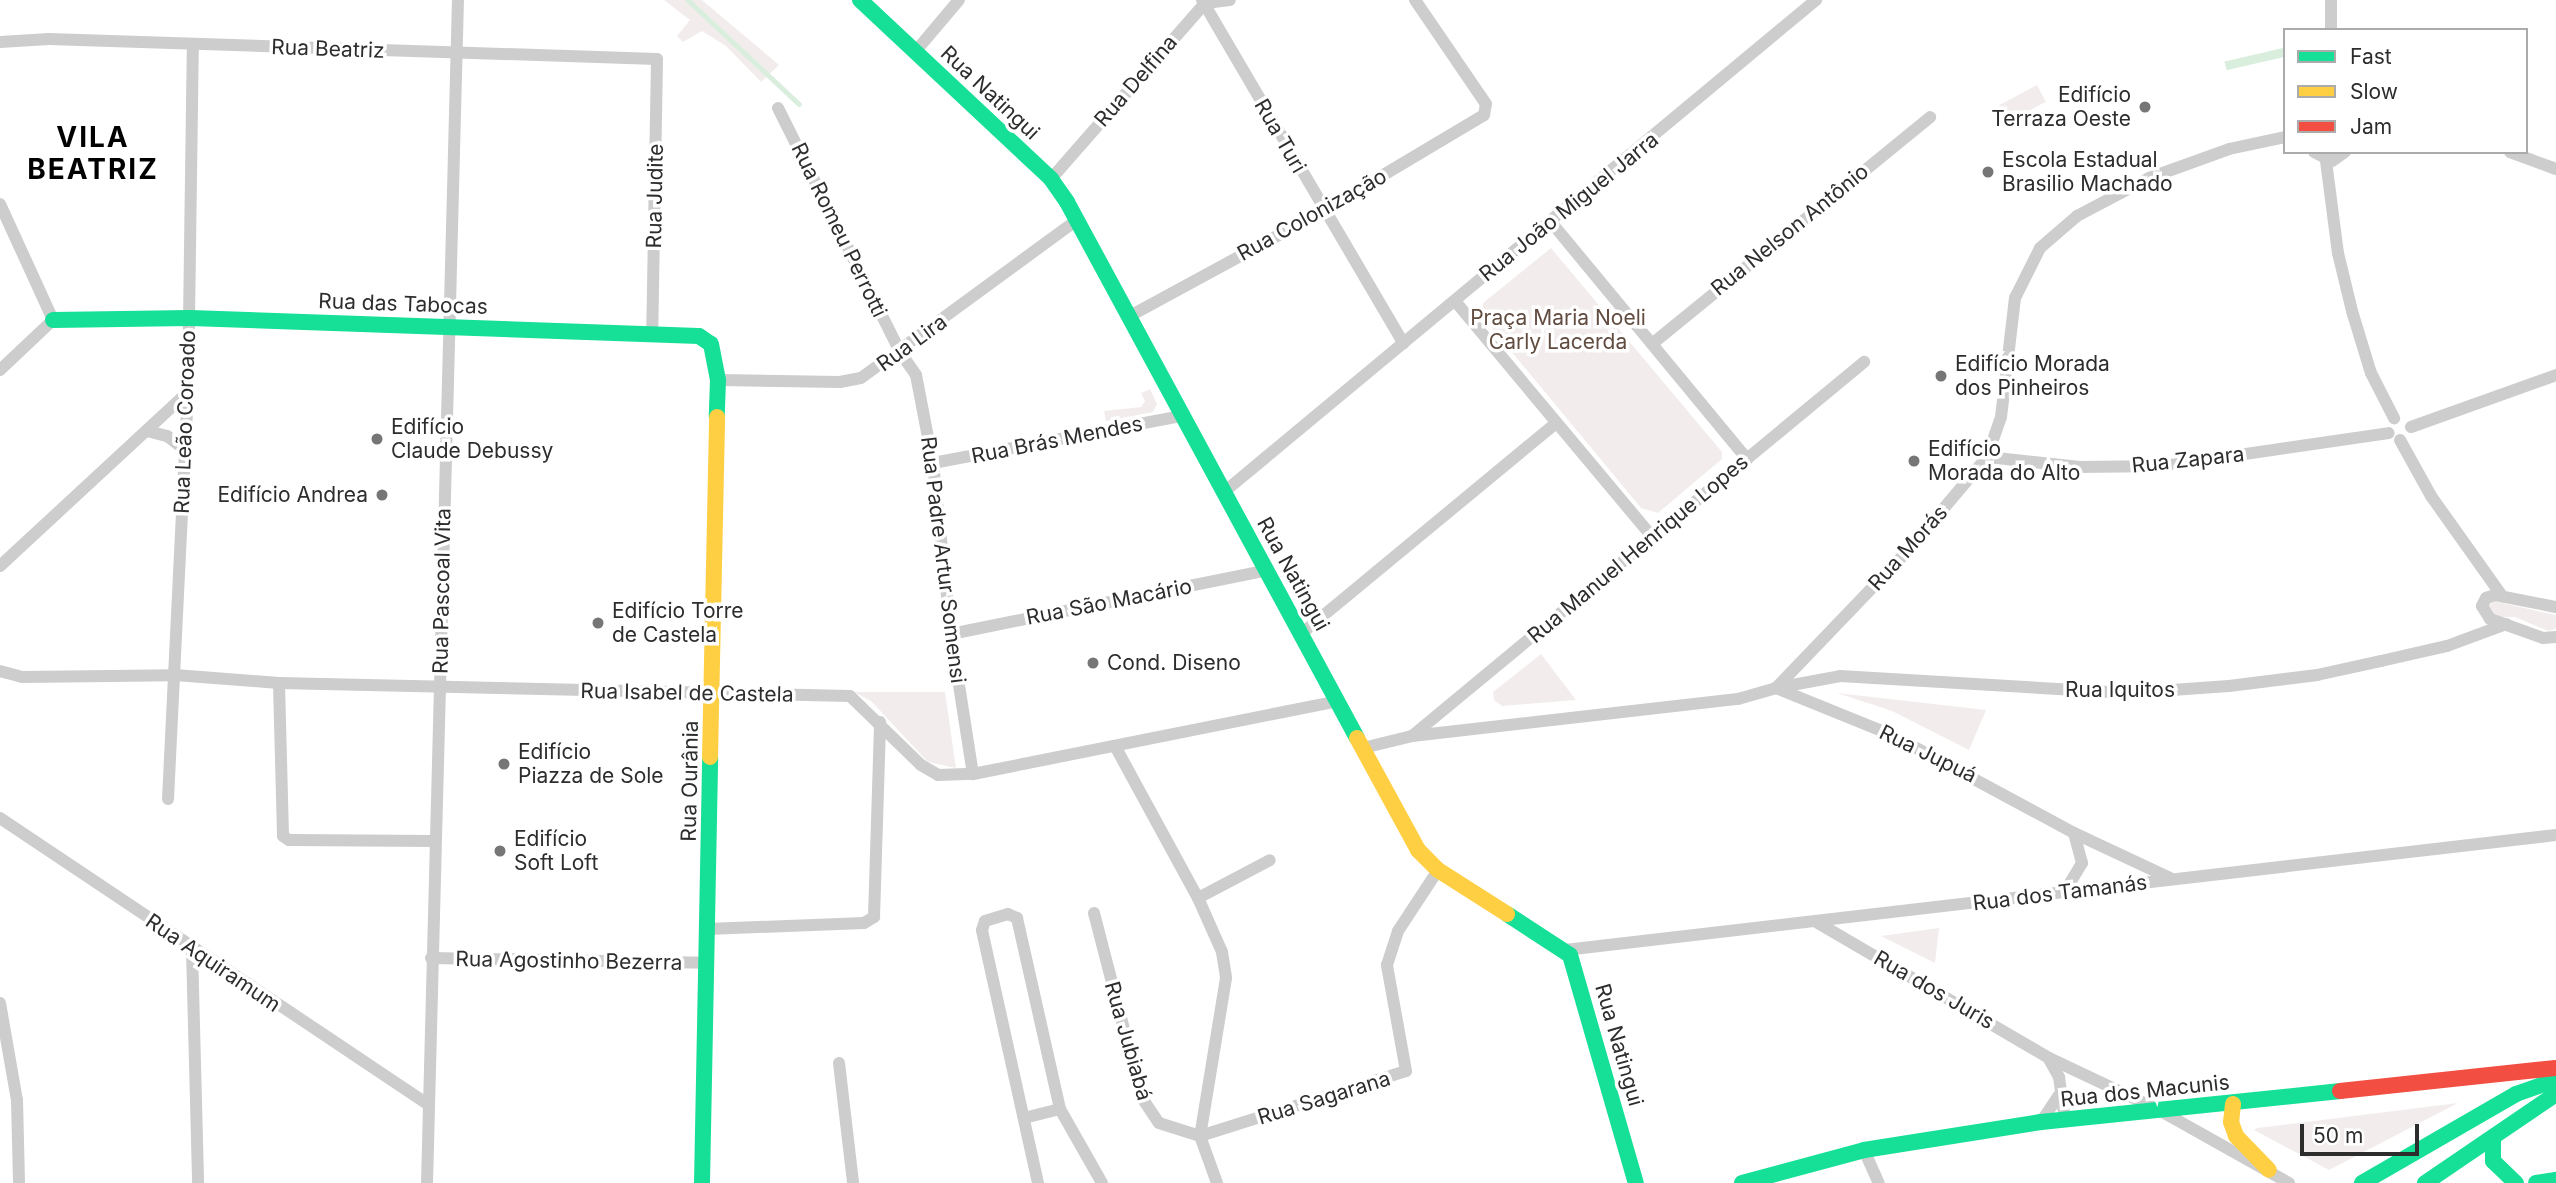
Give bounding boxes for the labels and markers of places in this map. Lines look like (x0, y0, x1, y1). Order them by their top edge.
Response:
place label: Edifício Terraza Oeste (1991, 82, 2131, 132)
marker: Edifício Terraza Oeste (2137, 99, 2153, 115)
place label: Escola Estadual Brasilio Machado (2002, 147, 2173, 197)
marker: Escola Estadual Brasilio Machado (1980, 164, 1996, 180)
place label: Edifício Morada dos Pinheiros (1955, 351, 2110, 401)
marker: Edifício Morada dos Pinheiros (1933, 368, 1949, 384)
place label: Edifício Claude Debussy (391, 414, 553, 464)
marker: Edifício Claude Debussy (369, 431, 385, 447)
place label: Edifício Morada do Alto (1928, 436, 2080, 486)
marker: Edifício Morada do Alto (1906, 453, 1922, 469)
place label: Edifício Andrea (217, 482, 368, 508)
marker: Edifício Andrea (374, 487, 390, 503)
place label: Edifício Torre de Castela (612, 598, 744, 648)
marker: Edifício Torre de Castela (590, 615, 606, 631)
place label: Cond. Diseno (1107, 650, 1241, 676)
marker: Cond. Diseno (1085, 655, 1101, 671)
place label: Edifício Piazza de Sole (518, 739, 664, 789)
marker: Edifício Piazza de Sole (496, 756, 512, 772)
place label: Edifício Soft Loft (514, 826, 598, 876)
marker: Edifício Soft Loft (492, 843, 508, 859)

